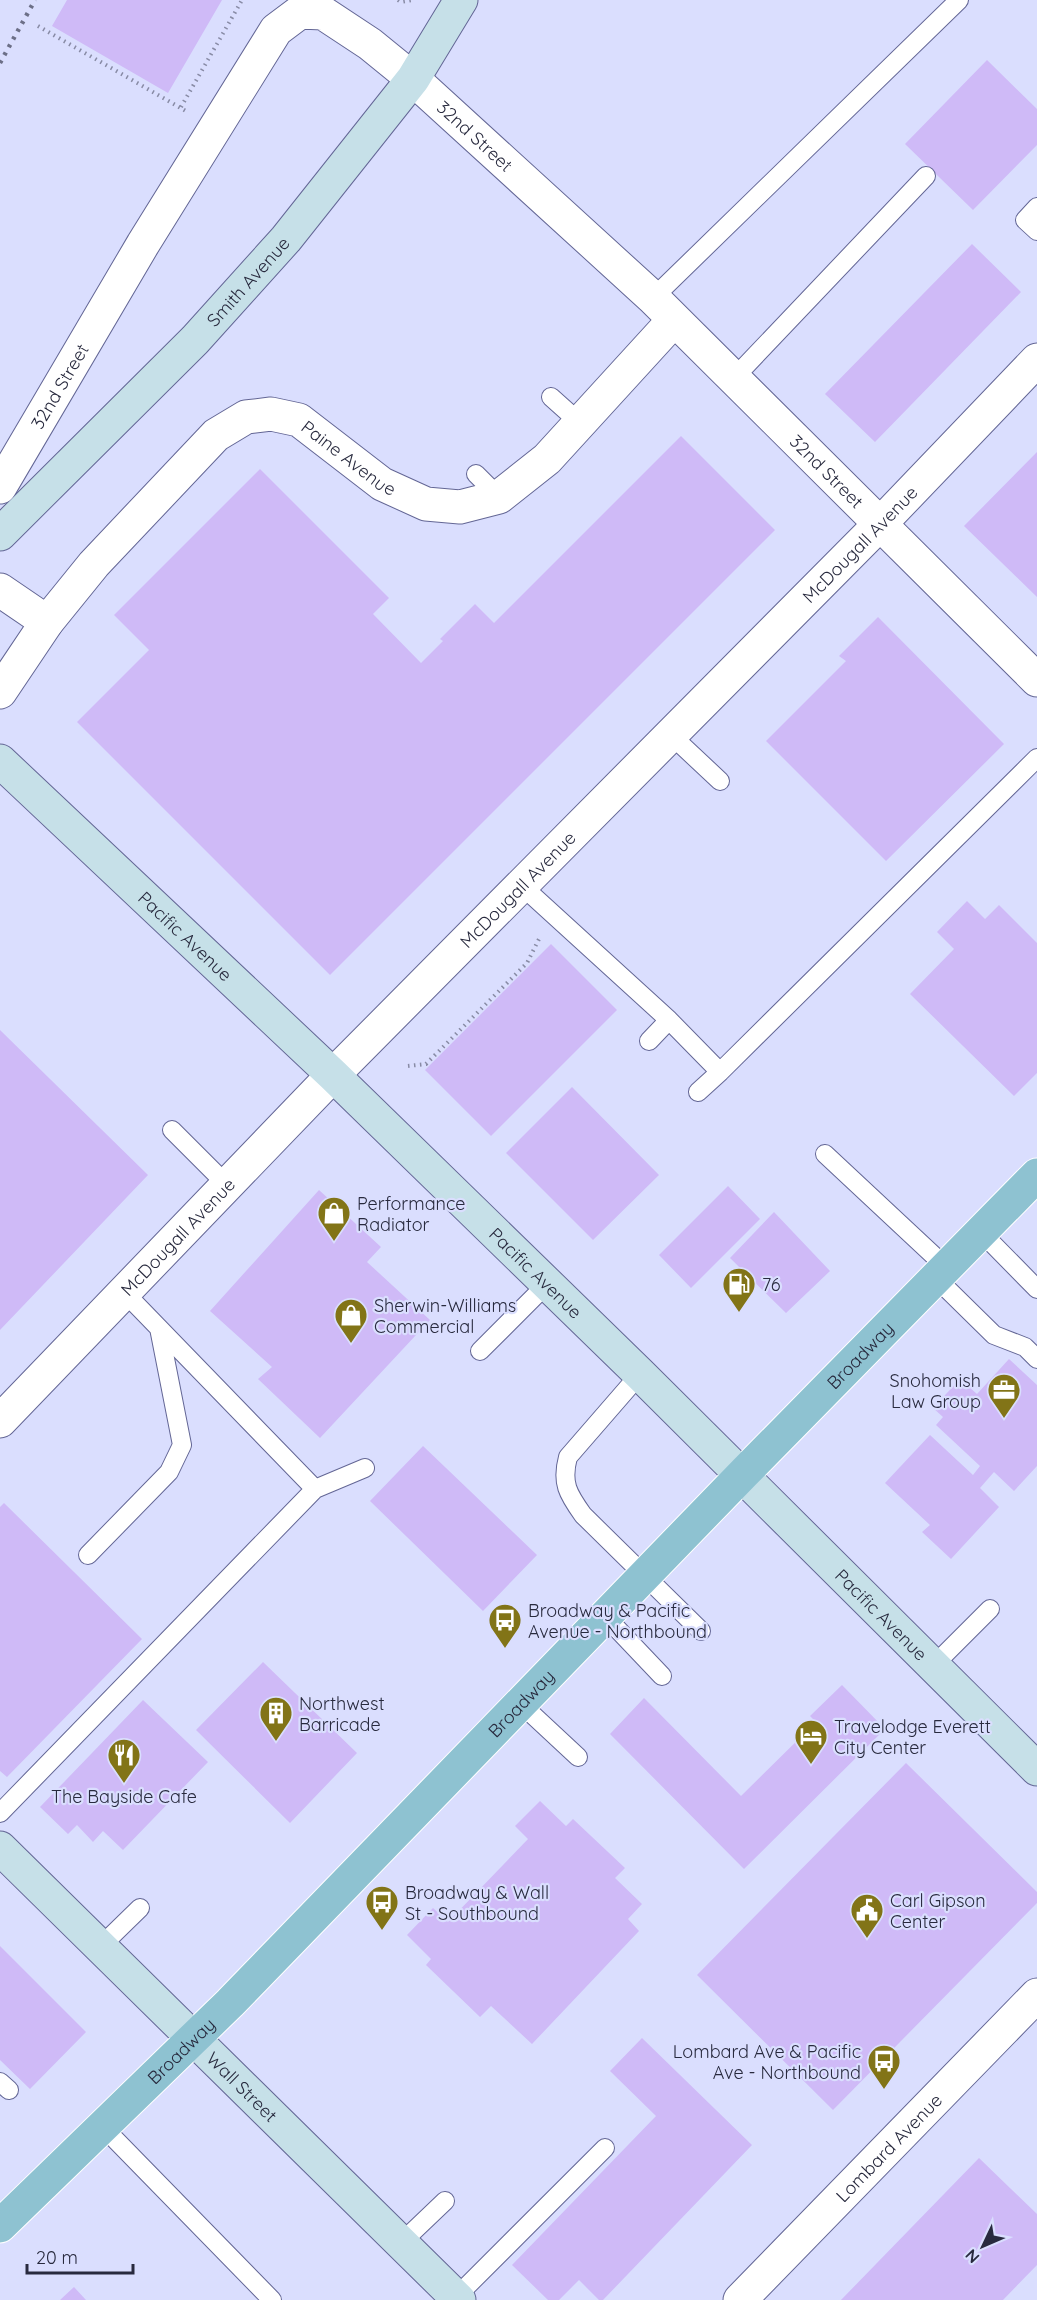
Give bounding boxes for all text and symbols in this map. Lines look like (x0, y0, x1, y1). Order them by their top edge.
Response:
street label: 32nd Street (432, 95, 518, 176)
street label: Smith Avenue (201, 232, 294, 331)
street label: 32nd Street (25, 339, 93, 433)
street label: Paine Avenue (297, 415, 400, 500)
street label: 32nd Street (785, 429, 869, 513)
street label: McDougall Avenue (797, 481, 922, 607)
street label: McDougall Avenue (455, 826, 580, 952)
street label: Pacific Avenue (134, 886, 237, 986)
street label: McDougall Avenue (115, 1173, 240, 1300)
place label: Performance Radiator (357, 1192, 465, 1236)
shop icon: Performance Radiator (316, 1195, 352, 1242)
street label: Pacific Avenue (485, 1222, 587, 1323)
fuel station icon: 76 (721, 1266, 757, 1313)
place label: 76 (762, 1273, 781, 1296)
place label: Sherwin-Williams Commercial (374, 1294, 516, 1338)
shop icon: Sherwin-Williams Commercial (333, 1297, 369, 1344)
street label: Broadway (822, 1316, 898, 1394)
place label: Snohomish Law Group (890, 1369, 981, 1413)
office icon: Snohomish Law Group (986, 1372, 1022, 1419)
street label: Pacific Avenue (831, 1564, 933, 1665)
place label: Broadway & Pacific Avenue - Northbound (528, 1599, 707, 1643)
bus stop icon: Broadway & Pacific Avenue - Northbound (487, 1602, 523, 1649)
street label: Broadway (483, 1664, 559, 1742)
place label: Northwest Barricade (299, 1692, 384, 1736)
building icon: Northwest Barricade (258, 1695, 294, 1742)
place label: Travelodge Everett City Center (834, 1715, 991, 1759)
hotel icon: Travelodge Everett City Center (793, 1718, 829, 1765)
restaurant icon: The Bayside Cafe (106, 1737, 142, 1784)
place label: The Bayside Cafe (51, 1785, 197, 1808)
place label: Broadway & Wall St - Southbound (405, 1881, 549, 1925)
bus stop icon: Broadway & Wall St - Southbound (364, 1884, 400, 1931)
place label: Carl Gipson Center (890, 1889, 986, 1933)
public building icon: Carl Gipson Center (849, 1892, 885, 1939)
street label: Broadway (142, 2012, 220, 2089)
place label: Lombard Ave & Pacific Ave - Northbound (673, 2040, 861, 2084)
bus stop icon: Lombard Ave & Pacific Ave - Northbound (866, 2043, 902, 2090)
street label: Wall Street (202, 2047, 283, 2127)
street label: Lombard Avenue (831, 2088, 947, 2207)
north arrow (953, 2216, 1013, 2276)
scale bar (27, 2237, 134, 2275)
text: N (961, 2245, 983, 2268)
text: 20 m (36, 2246, 78, 2269)

